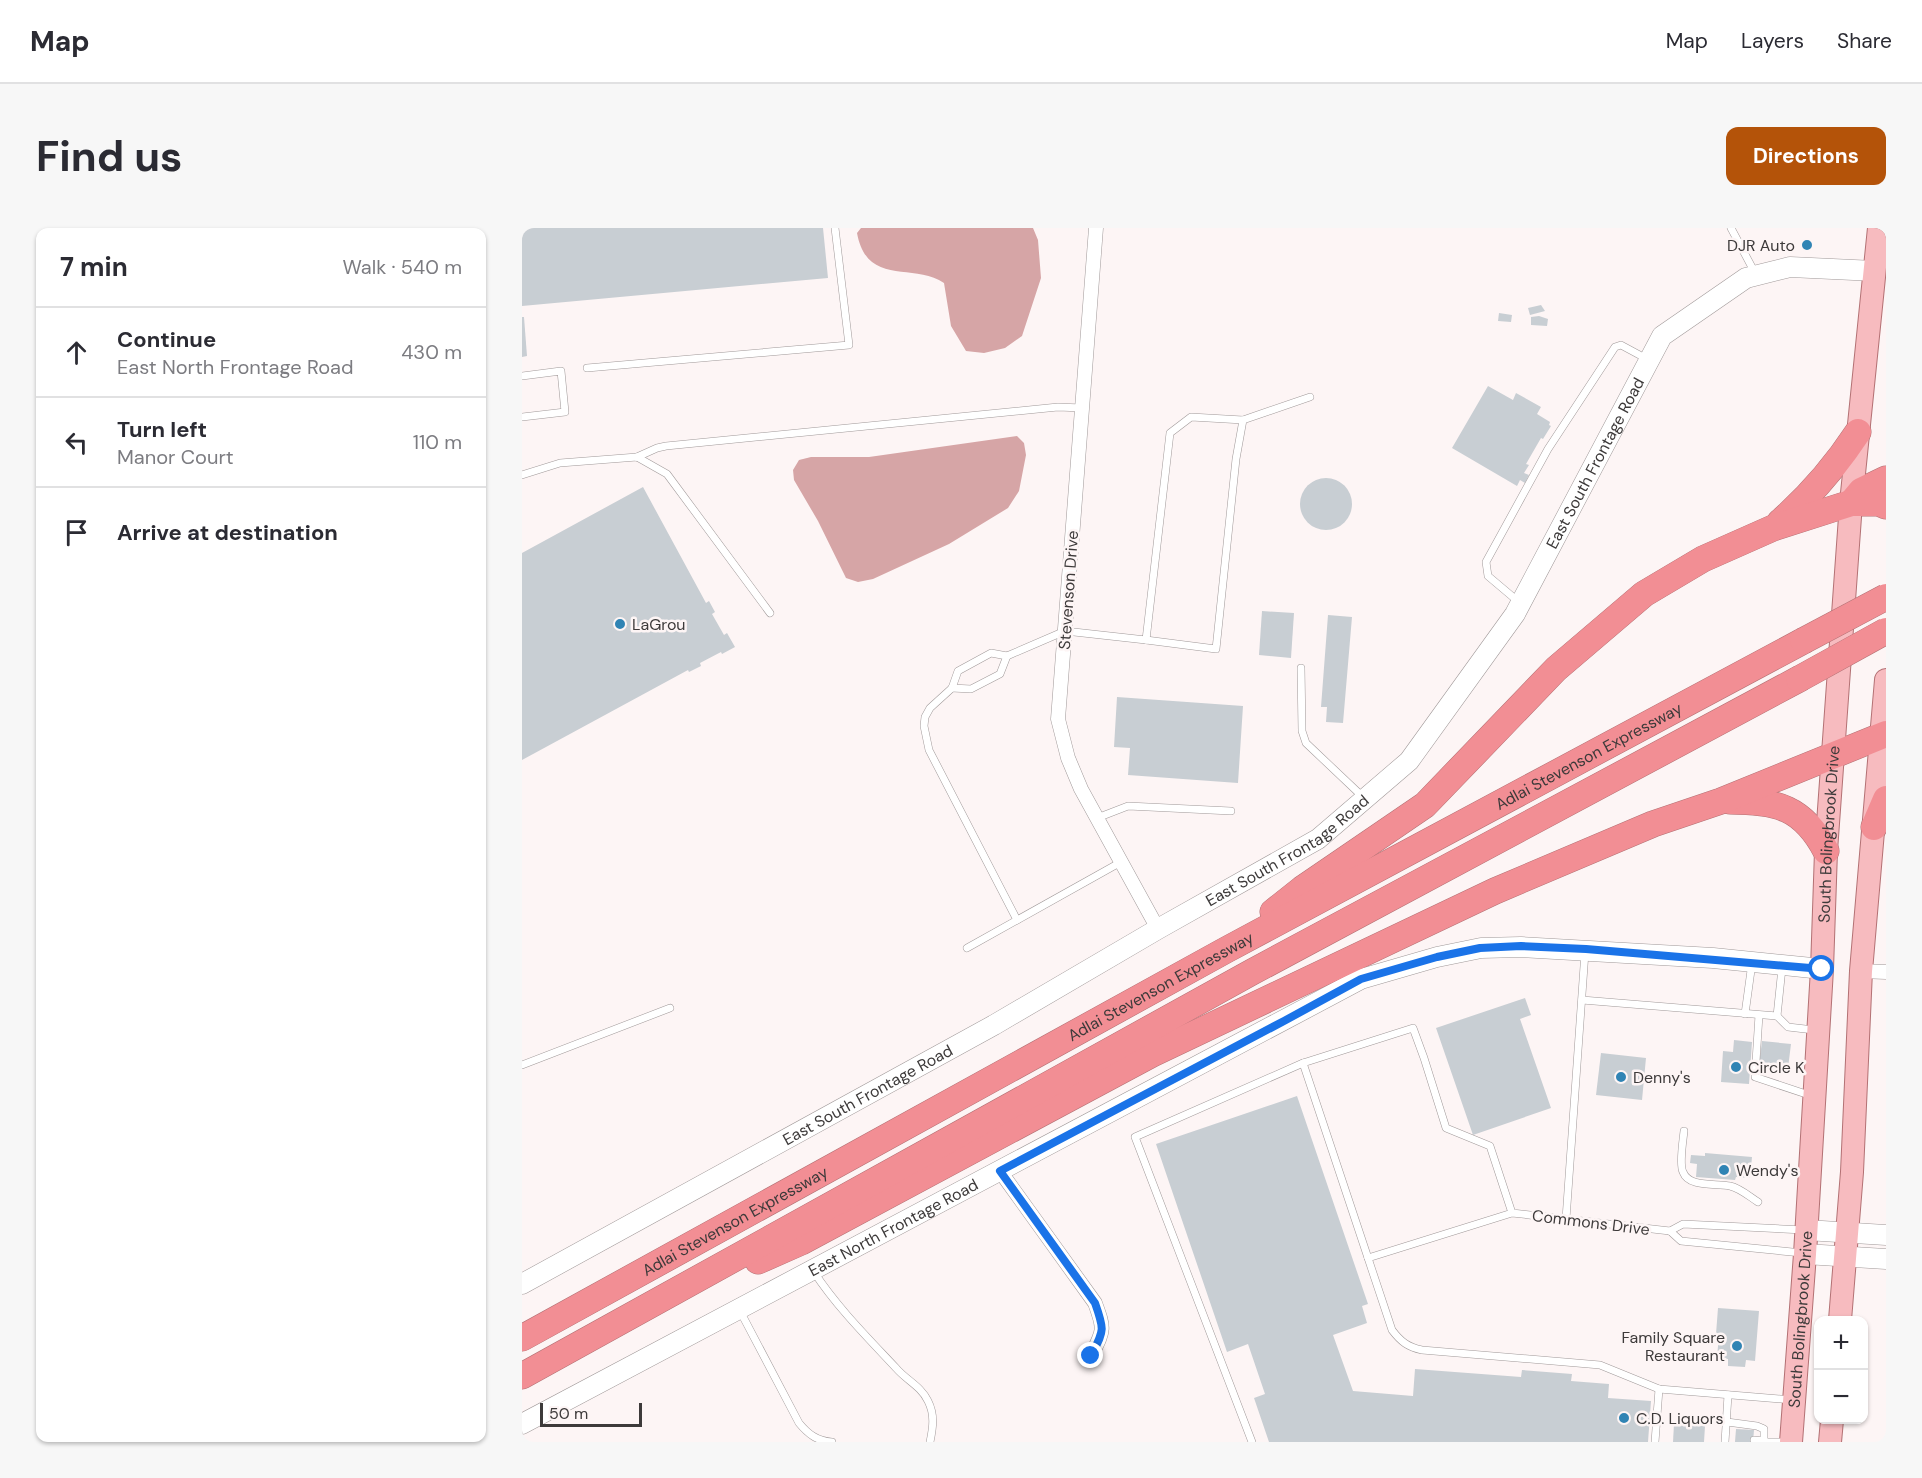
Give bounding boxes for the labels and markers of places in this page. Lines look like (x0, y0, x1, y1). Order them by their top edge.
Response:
place label: DJR Auto (1727, 235, 1795, 256)
marker: DJR Auto (1800, 238, 1814, 252)
place label: LaGrou (632, 614, 686, 635)
marker: LaGrou (613, 617, 627, 631)
place label: Circle K (1748, 1057, 1804, 1078)
marker: Circle K (1729, 1060, 1743, 1074)
place label: Denny's (1633, 1067, 1691, 1088)
marker: Denny's (1614, 1070, 1628, 1084)
place label: Wendy's (1736, 1160, 1798, 1181)
marker: Wendy's (1717, 1163, 1731, 1177)
place label: Family Square Restaurant (1622, 1327, 1725, 1366)
marker: Family Square Restaurant (1730, 1339, 1744, 1353)
place label: C.D. Liquors (1636, 1408, 1724, 1429)
marker: C.D. Liquors (1617, 1411, 1631, 1425)

